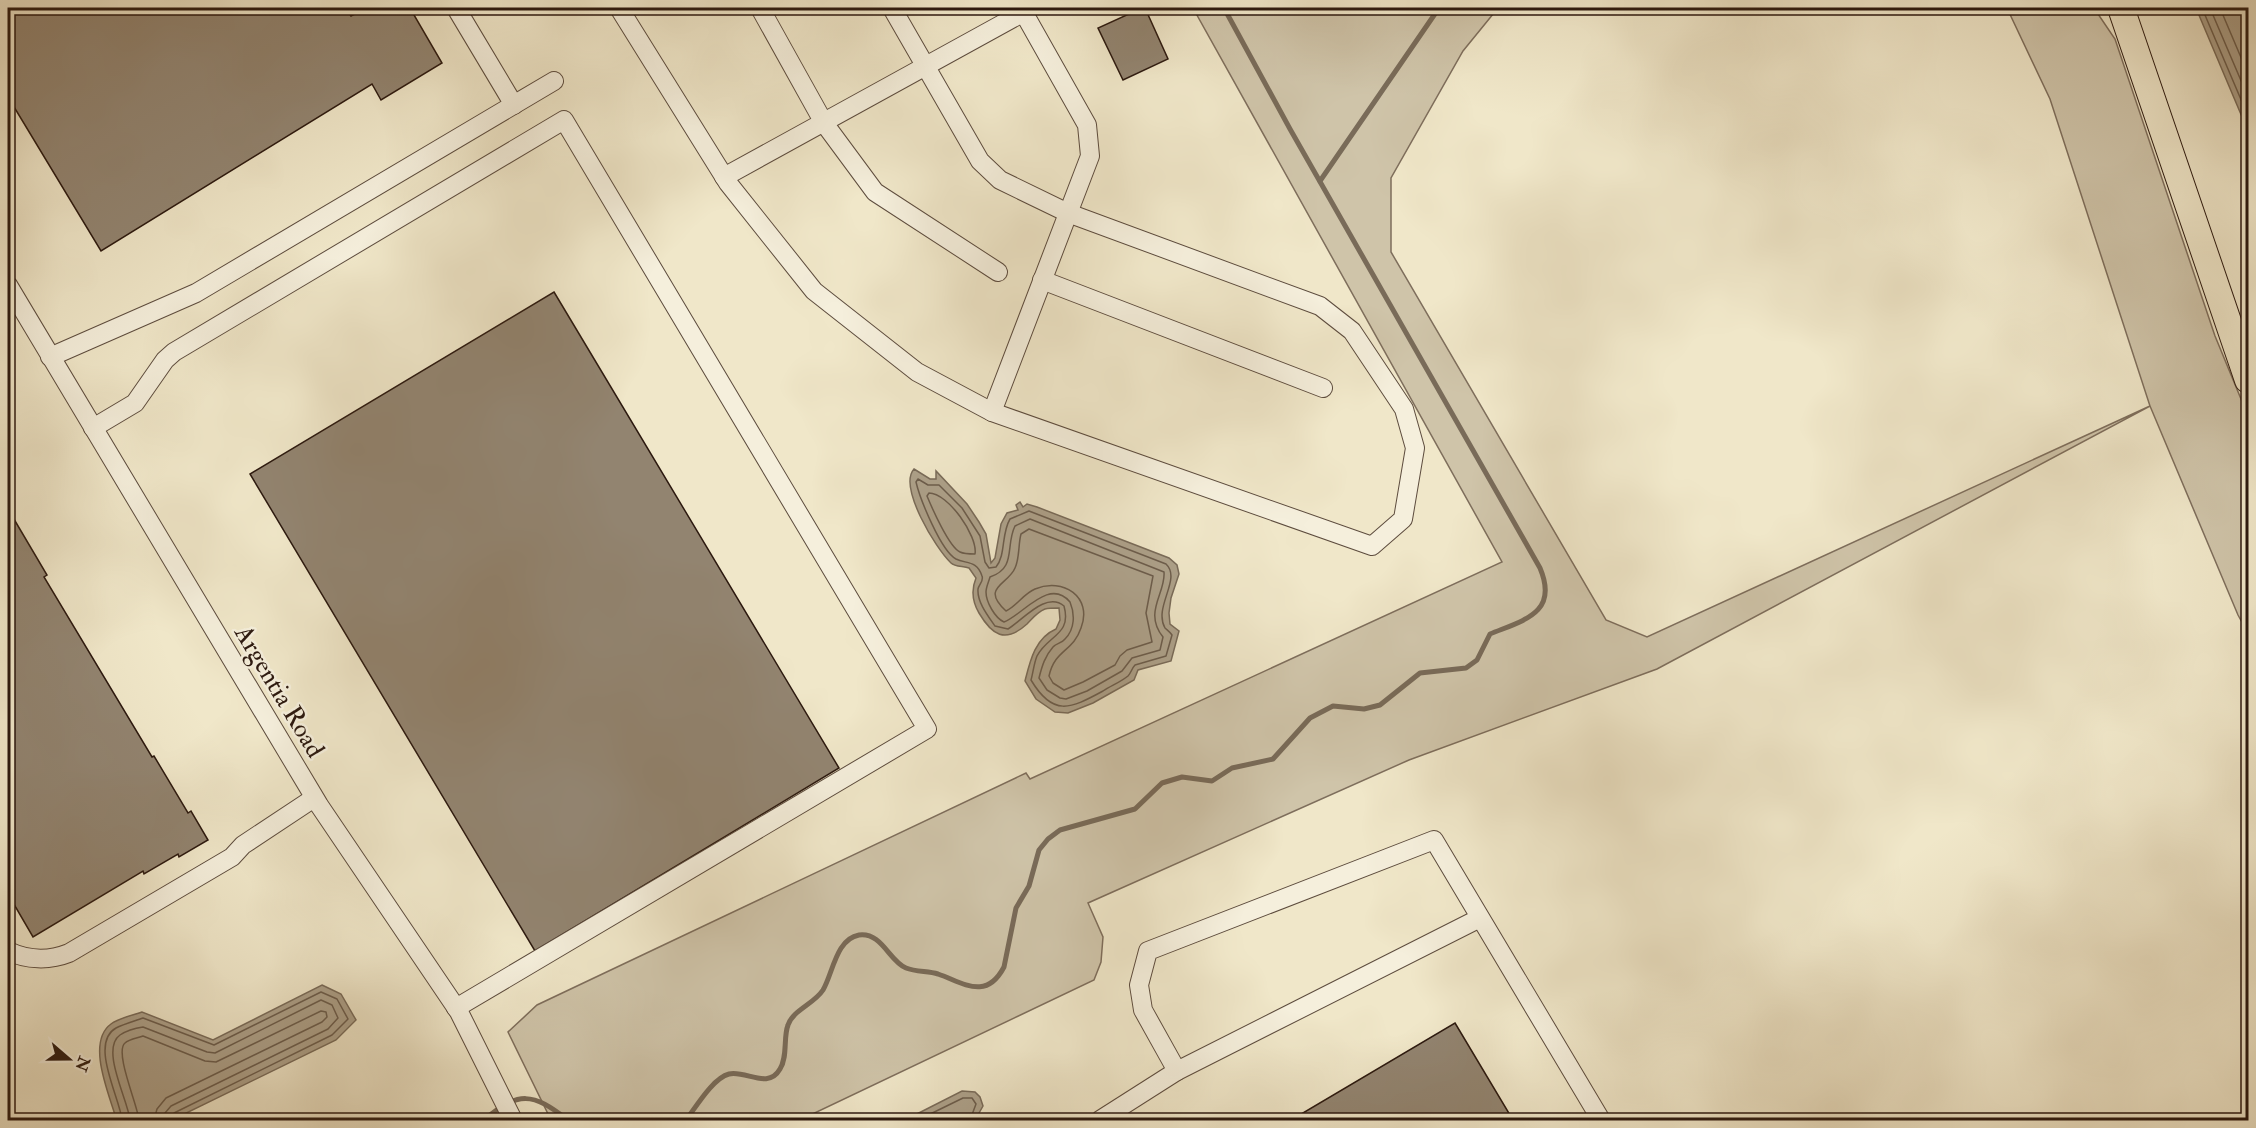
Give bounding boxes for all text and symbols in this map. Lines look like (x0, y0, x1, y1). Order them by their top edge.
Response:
street label: Argentia Road (227, 619, 331, 764)
north arrow (39, 1029, 99, 1089)
text: N (70, 1053, 94, 1075)

